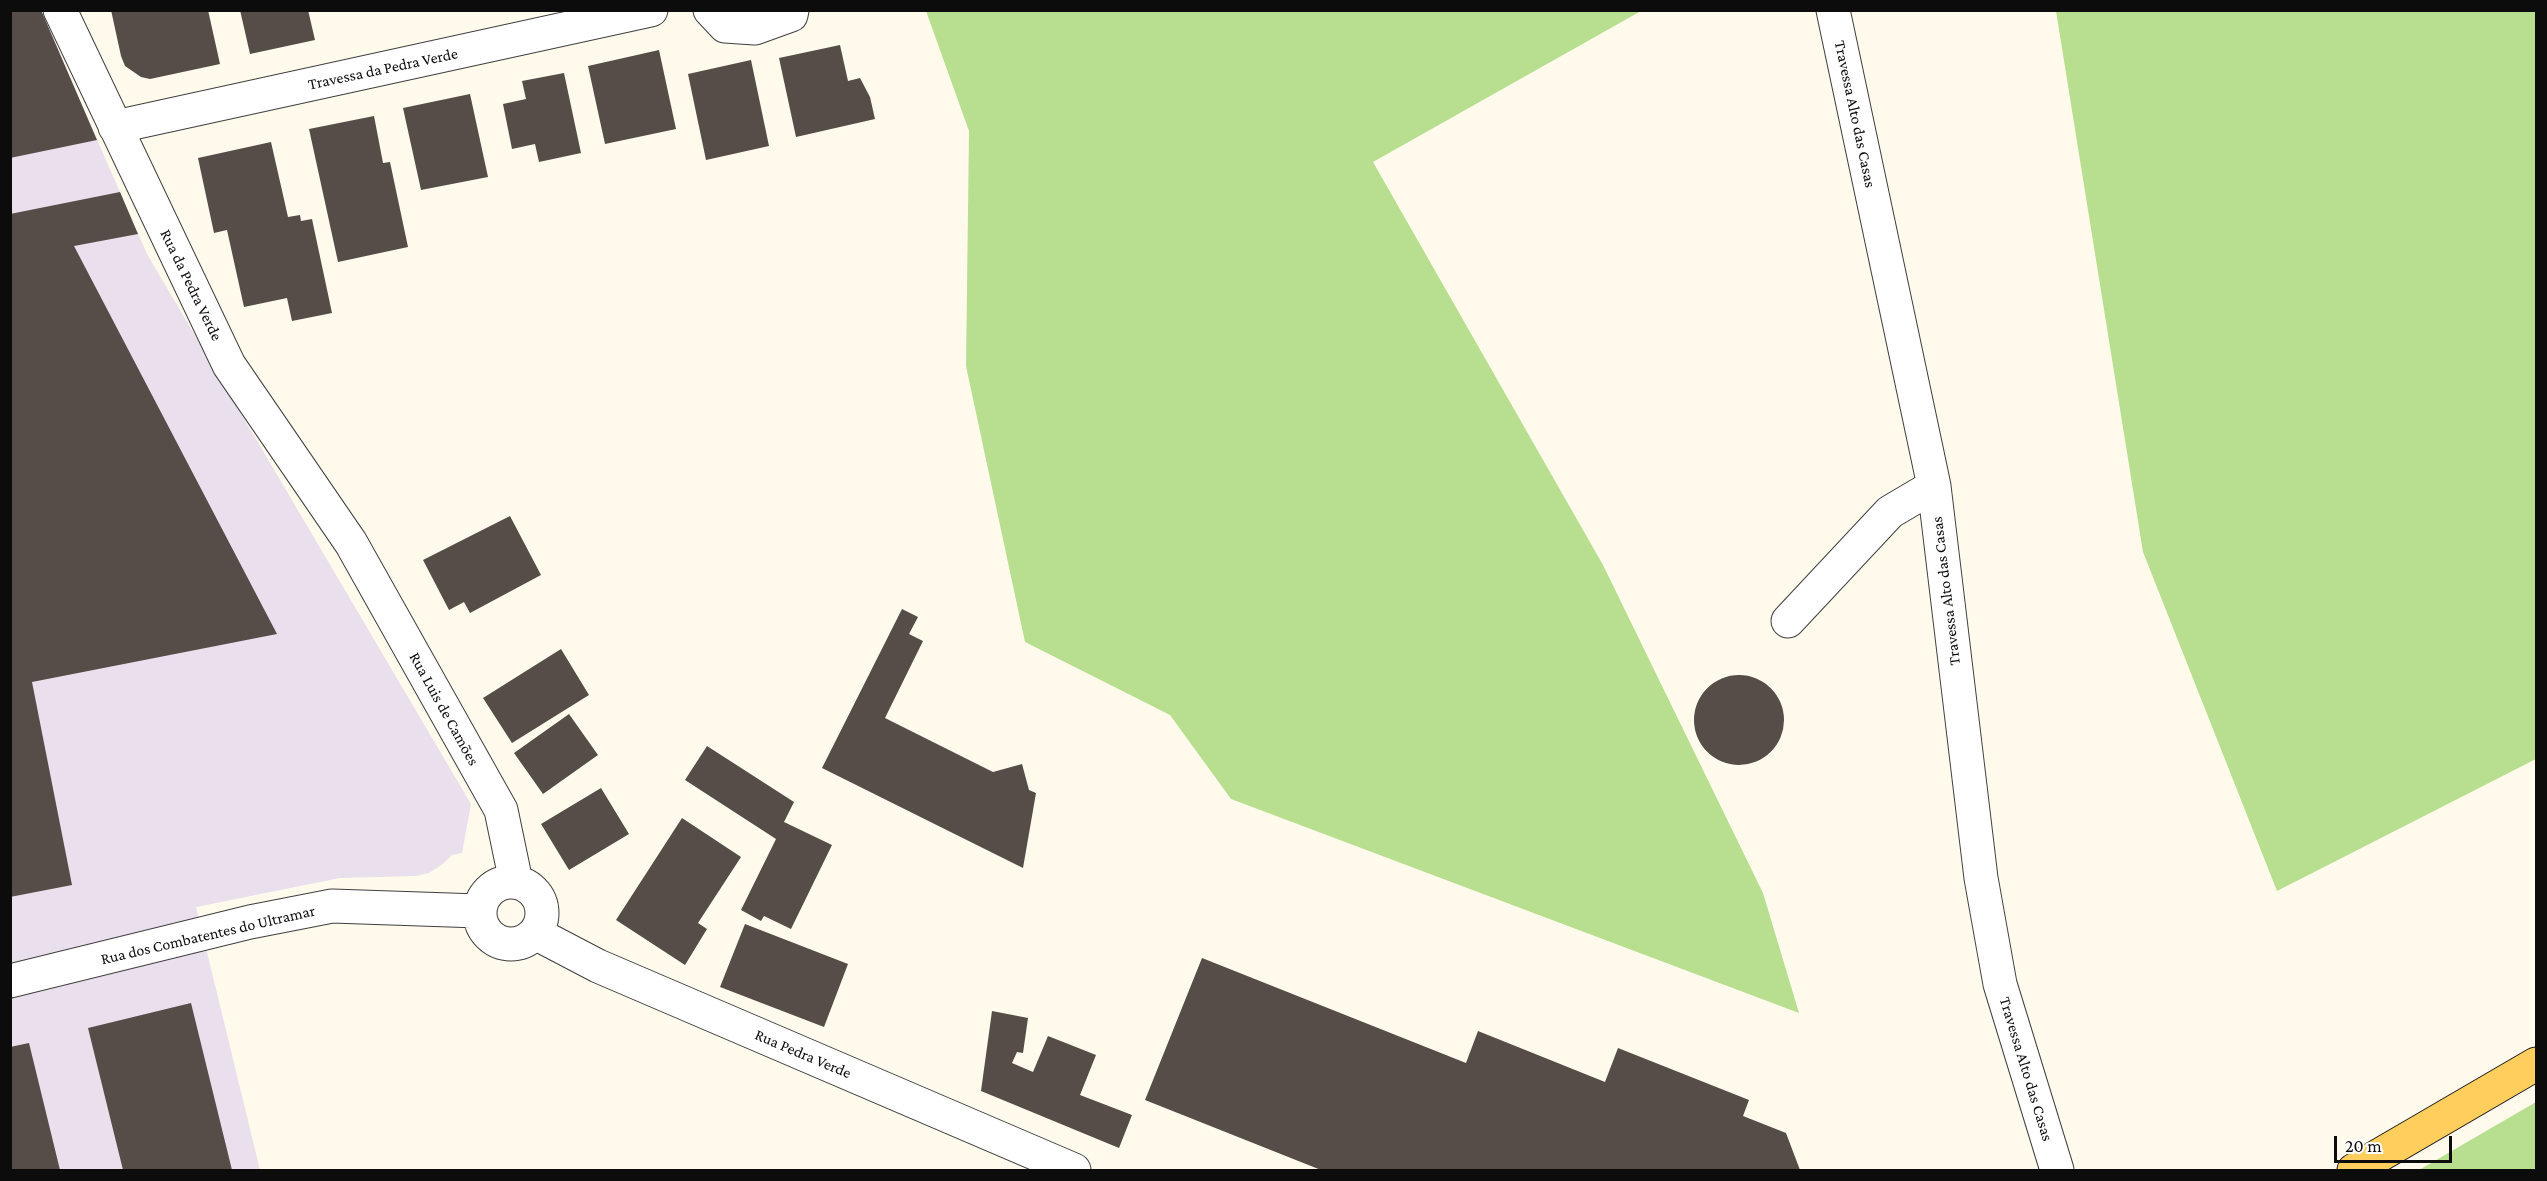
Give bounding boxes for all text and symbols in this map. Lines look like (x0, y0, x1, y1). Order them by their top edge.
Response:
street label: Travessa Alto das Casas (1830, 39, 1880, 189)
street label: Travessa da Pedra Verde (306, 44, 460, 94)
street label: Rua da Pedra Verde (156, 226, 226, 344)
street label: Travessa Alto das Casas (1927, 515, 1965, 667)
street label: Rua Luis de Camões (405, 649, 483, 769)
street label: Rua dos Combatentes do Ultramar (99, 901, 317, 969)
street label: Travessa Alto das Casas (1995, 995, 2057, 1143)
street label: Rua Pedra Verde (752, 1025, 854, 1083)
scale bar (2337, 1124, 2456, 1162)
text: 20 m (2345, 1136, 2382, 1156)

